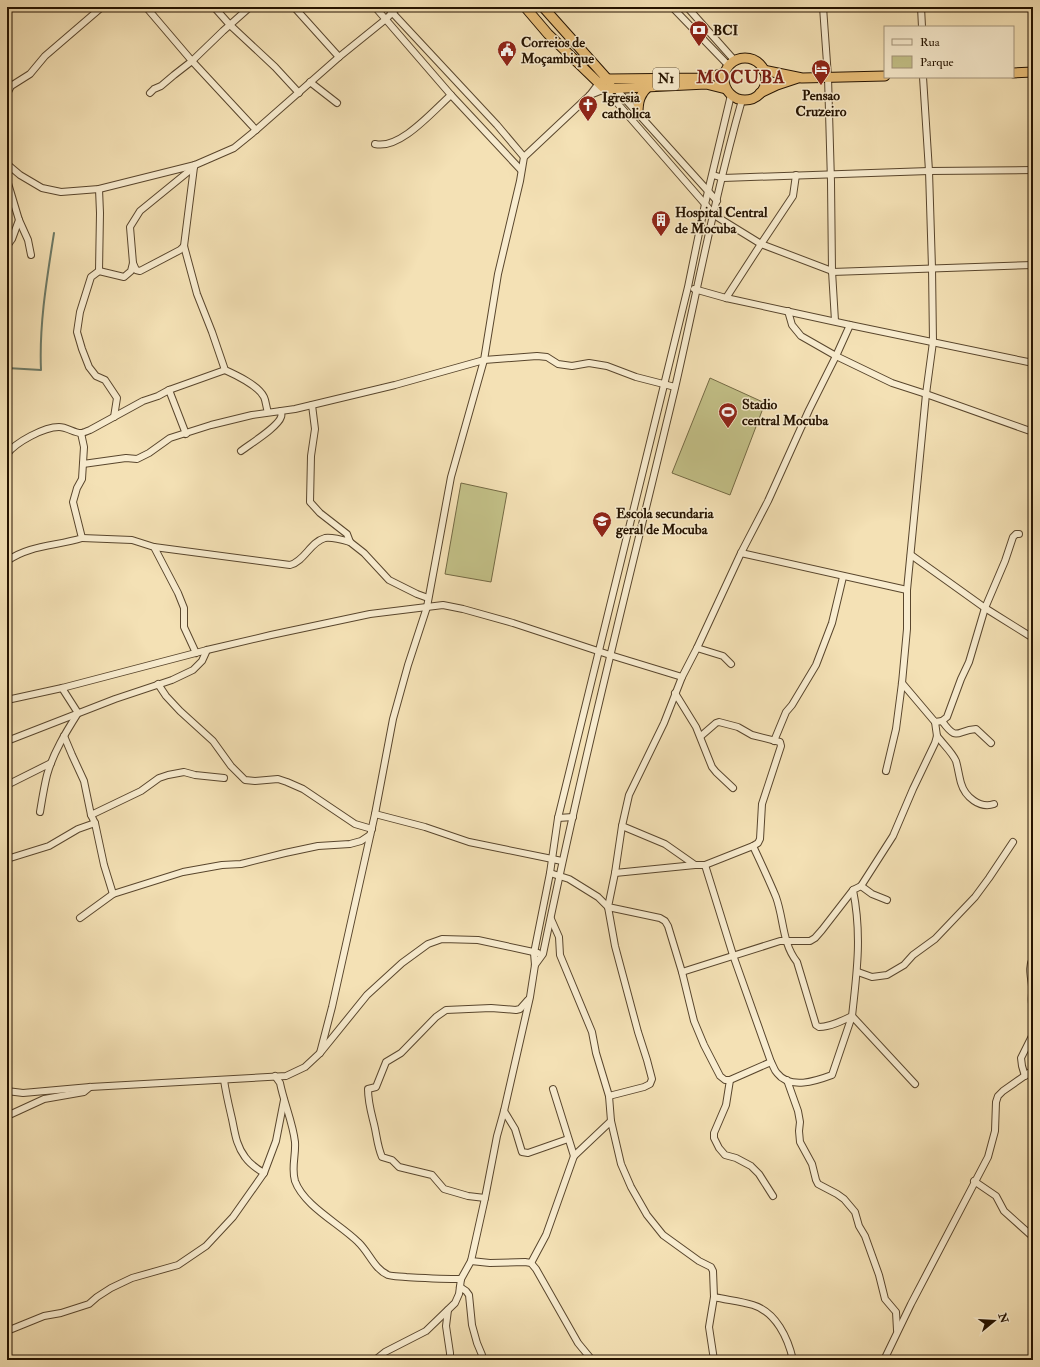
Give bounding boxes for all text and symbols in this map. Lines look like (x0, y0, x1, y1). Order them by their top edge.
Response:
bank icon: BCI (688, 19, 710, 47)
place label: BCI (713, 22, 738, 39)
legend (884, 26, 1014, 78)
place label: Correios de Moçambique (520, 34, 594, 68)
text: Rua (920, 35, 941, 50)
public building icon: Correios de Moçambique (496, 39, 518, 67)
text: Parque (920, 55, 954, 70)
hotel icon: Pensao Cruzeiro (810, 58, 832, 86)
district label: MOCUBA (695, 66, 786, 89)
road number: N1 (653, 68, 679, 90)
place label: Pensao Cruzeiro (796, 87, 847, 120)
place label: Igresia catholica (602, 89, 652, 122)
church icon: Igresia catholica (577, 94, 599, 122)
place label: Hospital Central de Mocuba (675, 204, 768, 237)
building icon: Hospital Central de Mocuba (650, 209, 672, 237)
place label: Stadio central Mocuba (742, 396, 829, 429)
sports icon: Stadio central Mocuba (717, 401, 739, 429)
place label: Escola secundaria geral de Mocuba (615, 505, 715, 539)
school or university icon: Escola secundaria geral de Mocuba (591, 510, 613, 538)
north arrow (974, 1301, 1014, 1341)
text: N (995, 1310, 1011, 1326)

